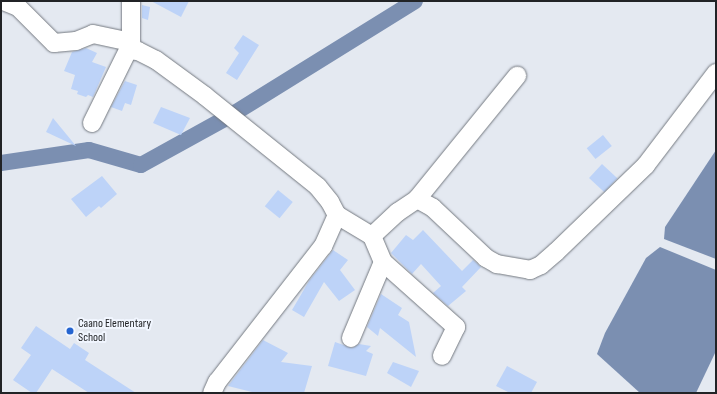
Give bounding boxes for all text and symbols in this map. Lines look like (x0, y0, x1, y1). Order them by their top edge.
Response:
place label: Caano Elementary School (78, 317, 151, 345)
marker: Caano Elementary School (65, 326, 75, 336)

